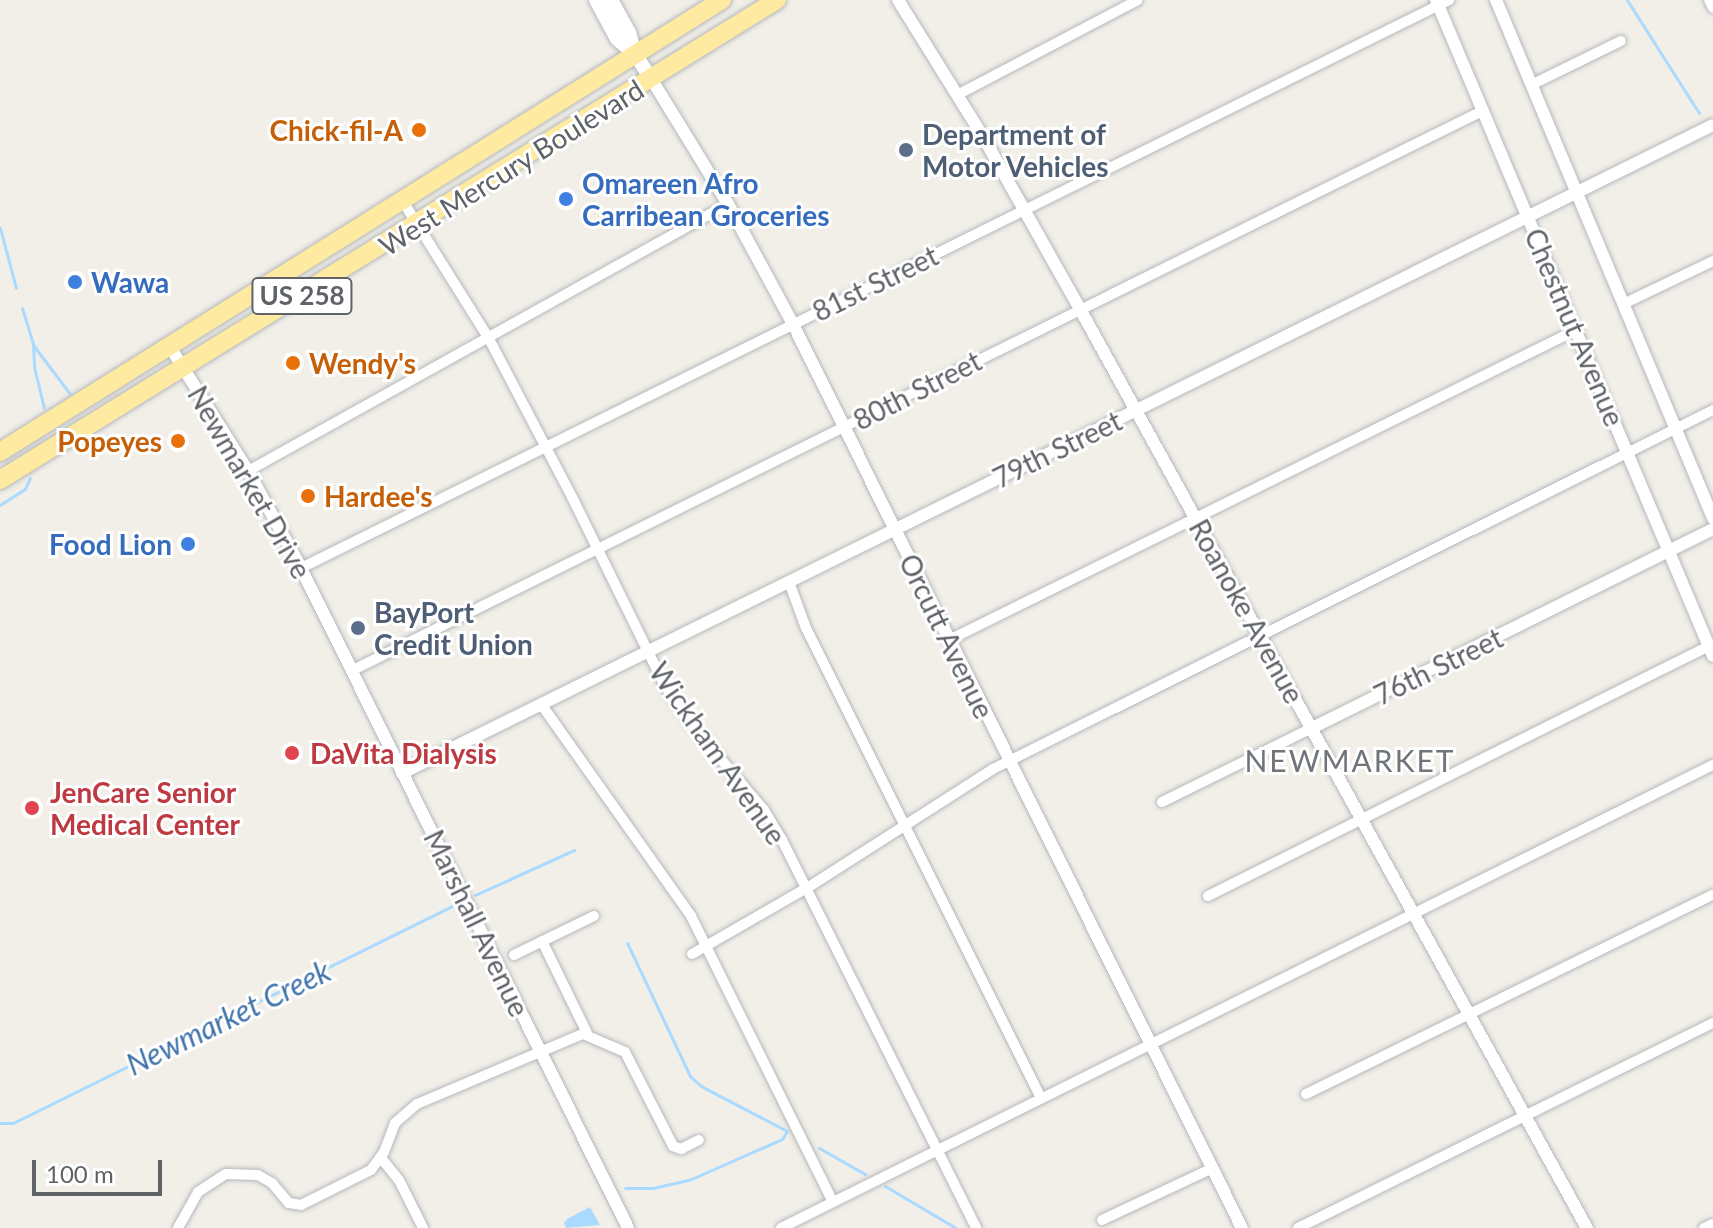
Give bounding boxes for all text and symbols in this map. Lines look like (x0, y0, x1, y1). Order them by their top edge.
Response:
street label: West Mercury Boulevard (372, 72, 650, 262)
place label: Chick-fil-A (270, 113, 403, 147)
place label: Department of Motor Vehicles (922, 117, 1110, 183)
marker: Chick-fil-A (410, 121, 428, 139)
marker: Department of Motor Vehicles (897, 141, 915, 159)
place label: Omareen Afro Carribean Groceries (582, 166, 830, 232)
marker: Omareen Afro Carribean Groceries (557, 190, 575, 208)
street label: Chestnut Avenue (1518, 223, 1632, 431)
street label: 81st Street (807, 238, 943, 328)
place label: Wawa (91, 265, 169, 299)
marker: Wawa (66, 273, 84, 291)
road number: US 258 (250, 274, 354, 318)
street label: 80th Street (847, 343, 987, 437)
place label: Wendy's (309, 346, 416, 380)
marker: Wendy's (284, 354, 302, 372)
street label: Newmarket Drive (181, 380, 319, 584)
street label: 79th Street (987, 403, 1127, 495)
place label: Popeyes (57, 424, 162, 458)
marker: Popeyes (169, 432, 187, 450)
place label: Hardee's (324, 479, 433, 513)
marker: Hardee's (299, 487, 317, 505)
street label: Roanoke Avenue (1182, 513, 1312, 709)
place label: Food Lion (49, 527, 172, 561)
marker: Food Lion (179, 535, 197, 553)
street label: Orcutt Avenue (893, 548, 1001, 724)
place label: BayPort Credit Union (374, 595, 533, 661)
marker: BayPort Credit Union (349, 619, 367, 637)
street label: 76th Street (1368, 620, 1508, 712)
street label: Wickham Avenue (642, 655, 794, 851)
place label: DaVita Dialysis (310, 736, 497, 770)
marker: DaVita Dialysis (281, 742, 303, 764)
district label: NEWMARKET (1244, 742, 1456, 778)
place label: JenCare Senior Medical Center (50, 775, 240, 841)
marker: JenCare Senior Medical Center (21, 797, 43, 819)
street label: Marshall Avenue (417, 824, 537, 1022)
water label: Newmarket Creek (120, 952, 336, 1082)
scale bar (36, 1144, 166, 1194)
text: 100 m (46, 1159, 114, 1188)

